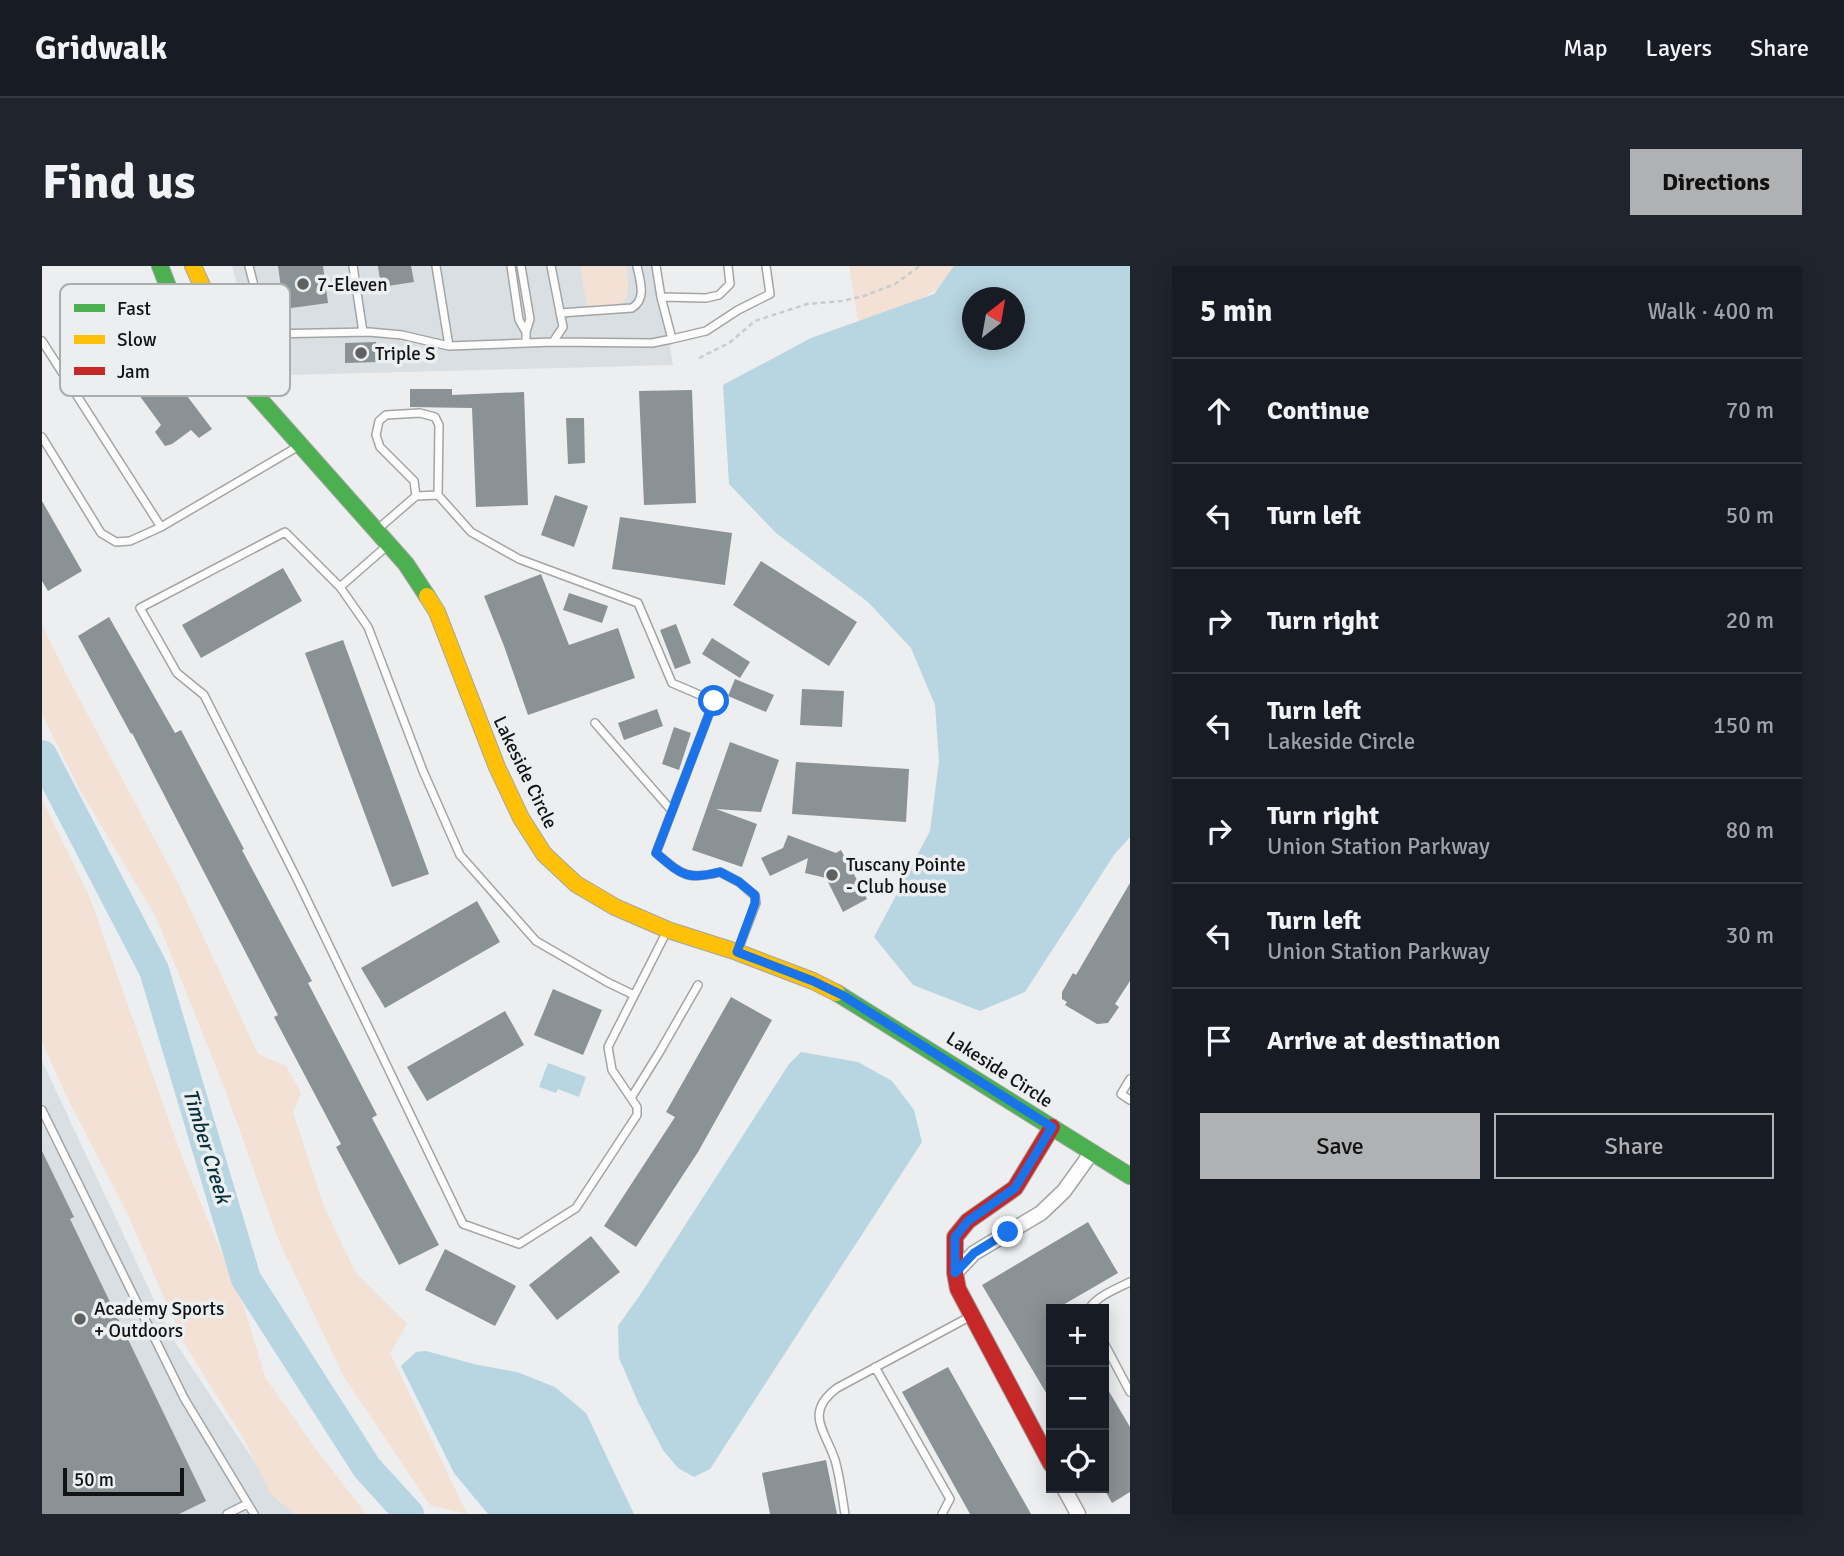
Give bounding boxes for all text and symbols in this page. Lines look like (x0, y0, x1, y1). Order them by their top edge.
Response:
text: Gridwalk (35, 28, 167, 69)
text: Map (1563, 33, 1608, 63)
text: Layers (1646, 33, 1712, 63)
text: Share (1750, 33, 1809, 63)
button: Directions (1630, 149, 1802, 215)
text: Find us (42, 152, 195, 212)
place label: 7-Eleven (317, 273, 388, 297)
marker: 7-Eleven (295, 276, 311, 292)
legend (60, 284, 290, 396)
north arrow (962, 287, 1025, 350)
text: 5 min (1200, 293, 1272, 330)
text: Fast (117, 297, 151, 321)
text: Walk · 400 m (1648, 297, 1774, 326)
text: Slow (117, 328, 157, 352)
place label: Triple S (375, 342, 436, 366)
marker: Triple S (353, 345, 369, 361)
text: Jam (117, 360, 150, 384)
icon: ahead (1200, 392, 1238, 430)
text: Continue (1267, 395, 1369, 427)
text: 70 m (1726, 396, 1774, 425)
icon: left (1200, 497, 1238, 535)
text: Turn left (1267, 500, 1361, 532)
text: 50 m (1726, 501, 1774, 530)
icon: right (1200, 602, 1238, 640)
text: Turn right (1267, 605, 1379, 637)
text: 20 m (1726, 606, 1774, 635)
route start (698, 685, 729, 716)
text: Turn left (1267, 695, 1361, 727)
icon: left (1200, 707, 1238, 745)
text: 150 m (1713, 711, 1774, 740)
street label: Lakeside Circle (487, 712, 563, 833)
text: Lakeside Circle (1267, 727, 1415, 756)
text: Turn right (1267, 800, 1379, 832)
icon: right (1200, 812, 1238, 850)
text: 80 m (1726, 816, 1774, 845)
text: Union Station Parkway (1267, 832, 1490, 861)
place label: Tuscany Pointe - Club house (846, 853, 966, 899)
marker: Tuscany Pointe - Club house (824, 867, 840, 883)
text: Turn left (1267, 905, 1361, 937)
icon: left (1200, 917, 1238, 955)
text: 30 m (1726, 921, 1774, 950)
text: Union Station Parkway (1267, 937, 1490, 966)
icon: arrive (1200, 1022, 1238, 1060)
text: Arrive at destination (1267, 1025, 1500, 1057)
street label: Lakeside Circle (942, 1026, 1057, 1113)
water label: Timber Creek (177, 1086, 237, 1209)
button: Save (1200, 1113, 1480, 1179)
button: Share (1494, 1113, 1774, 1179)
route end (992, 1216, 1023, 1247)
place label: Academy Sports + Outdoors (94, 1297, 224, 1343)
map controls (1046, 1304, 1109, 1493)
button: + (1046, 1304, 1109, 1367)
marker: Academy Sports + Outdoors (72, 1311, 88, 1327)
button: − (1046, 1367, 1109, 1430)
button: locate (1046, 1430, 1109, 1493)
scale bar (63, 1465, 184, 1497)
text: 50 m (74, 1468, 114, 1492)

